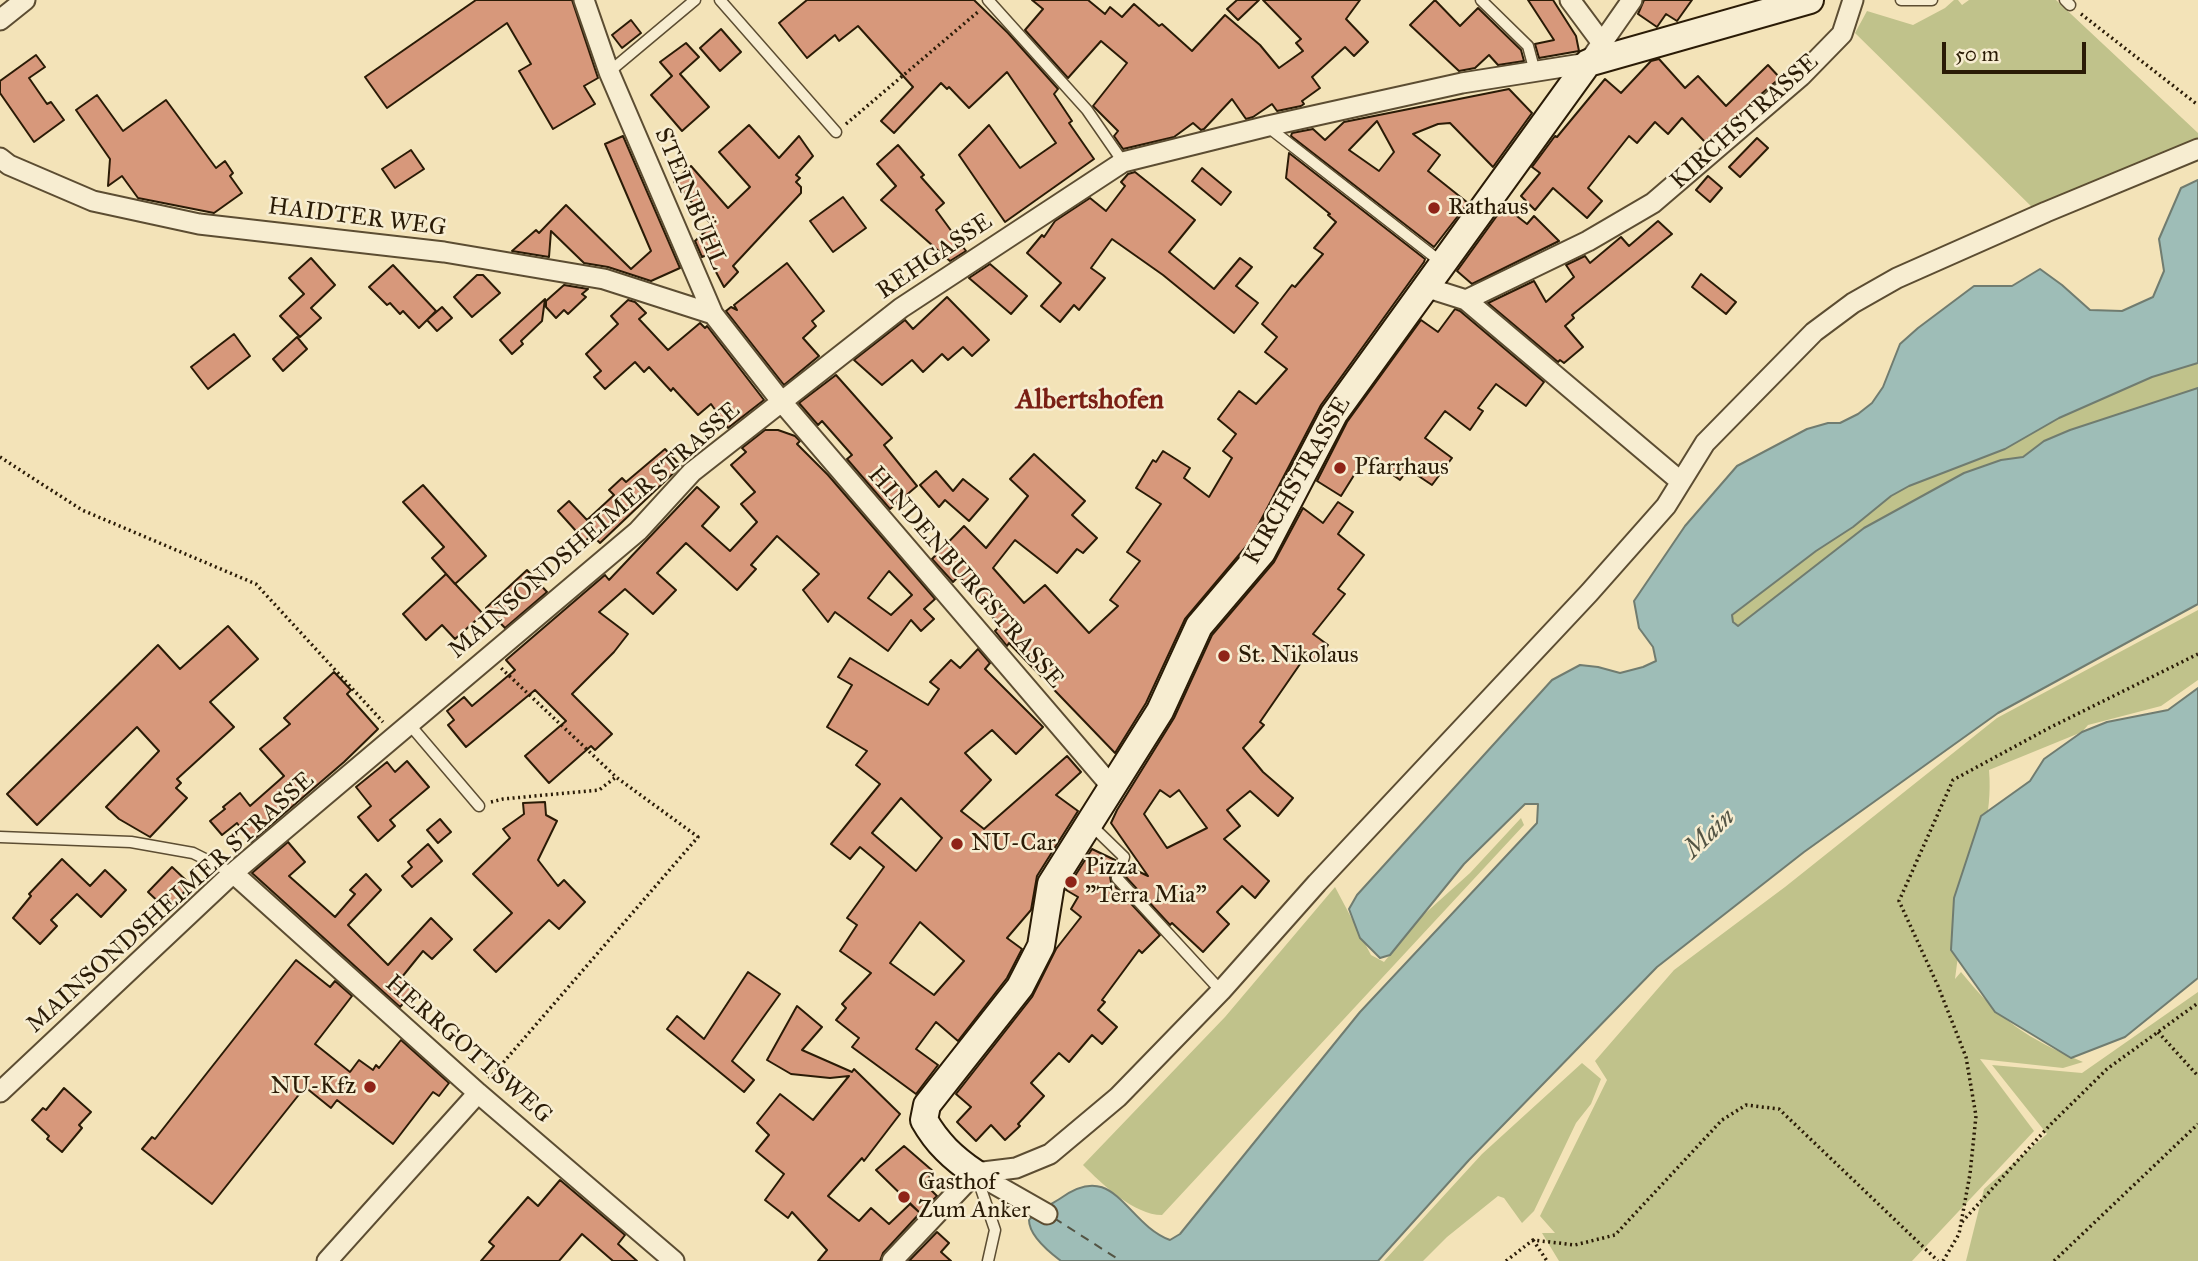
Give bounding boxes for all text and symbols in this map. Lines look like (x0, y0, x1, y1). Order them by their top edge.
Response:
scale bar (1946, 28, 2090, 72)
text: 50 m (1955, 41, 1999, 67)
street label: KIRCHSTRASSE (1665, 48, 1825, 196)
street label: STEINBÜHL (647, 124, 733, 274)
street label: HAIDTER WEG (266, 193, 448, 243)
place label: Rathaus (1448, 194, 1529, 222)
marker: Rathaus (1426, 200, 1442, 216)
street label: REHGASSE (872, 208, 998, 306)
district label: Albertshofen (1016, 384, 1164, 418)
street label: KIRCHSTRASSE (1238, 392, 1358, 570)
street label: MAINSONDSHEIMER STRASSE (443, 397, 747, 665)
place label: Pfarrhaus (1354, 454, 1449, 482)
marker: Pfarrhaus (1332, 460, 1348, 476)
street label: HINDENBURGSTRASSE (861, 461, 1069, 695)
place label: St. Nikolaus (1238, 642, 1359, 670)
marker: St. Nikolaus (1216, 648, 1232, 664)
street label: MAINSONDSHEIMER STRASSE (21, 766, 321, 1040)
water label: Main (1678, 803, 1742, 865)
place label: NU-Car (971, 830, 1056, 858)
marker: NU-Car (949, 836, 965, 852)
place label: Pizza "Terra Mia" (1085, 854, 1207, 910)
marker: Pizza "Terra Mia" (1063, 874, 1079, 890)
street label: HERRGOTTSWEG (379, 970, 557, 1130)
place label: NU-Kfz (271, 1073, 356, 1101)
marker: NU-Kfz (362, 1079, 378, 1095)
place label: Gasthof Zum Anker (918, 1169, 1030, 1225)
marker: Gasthof Zum Anker (896, 1189, 912, 1205)

